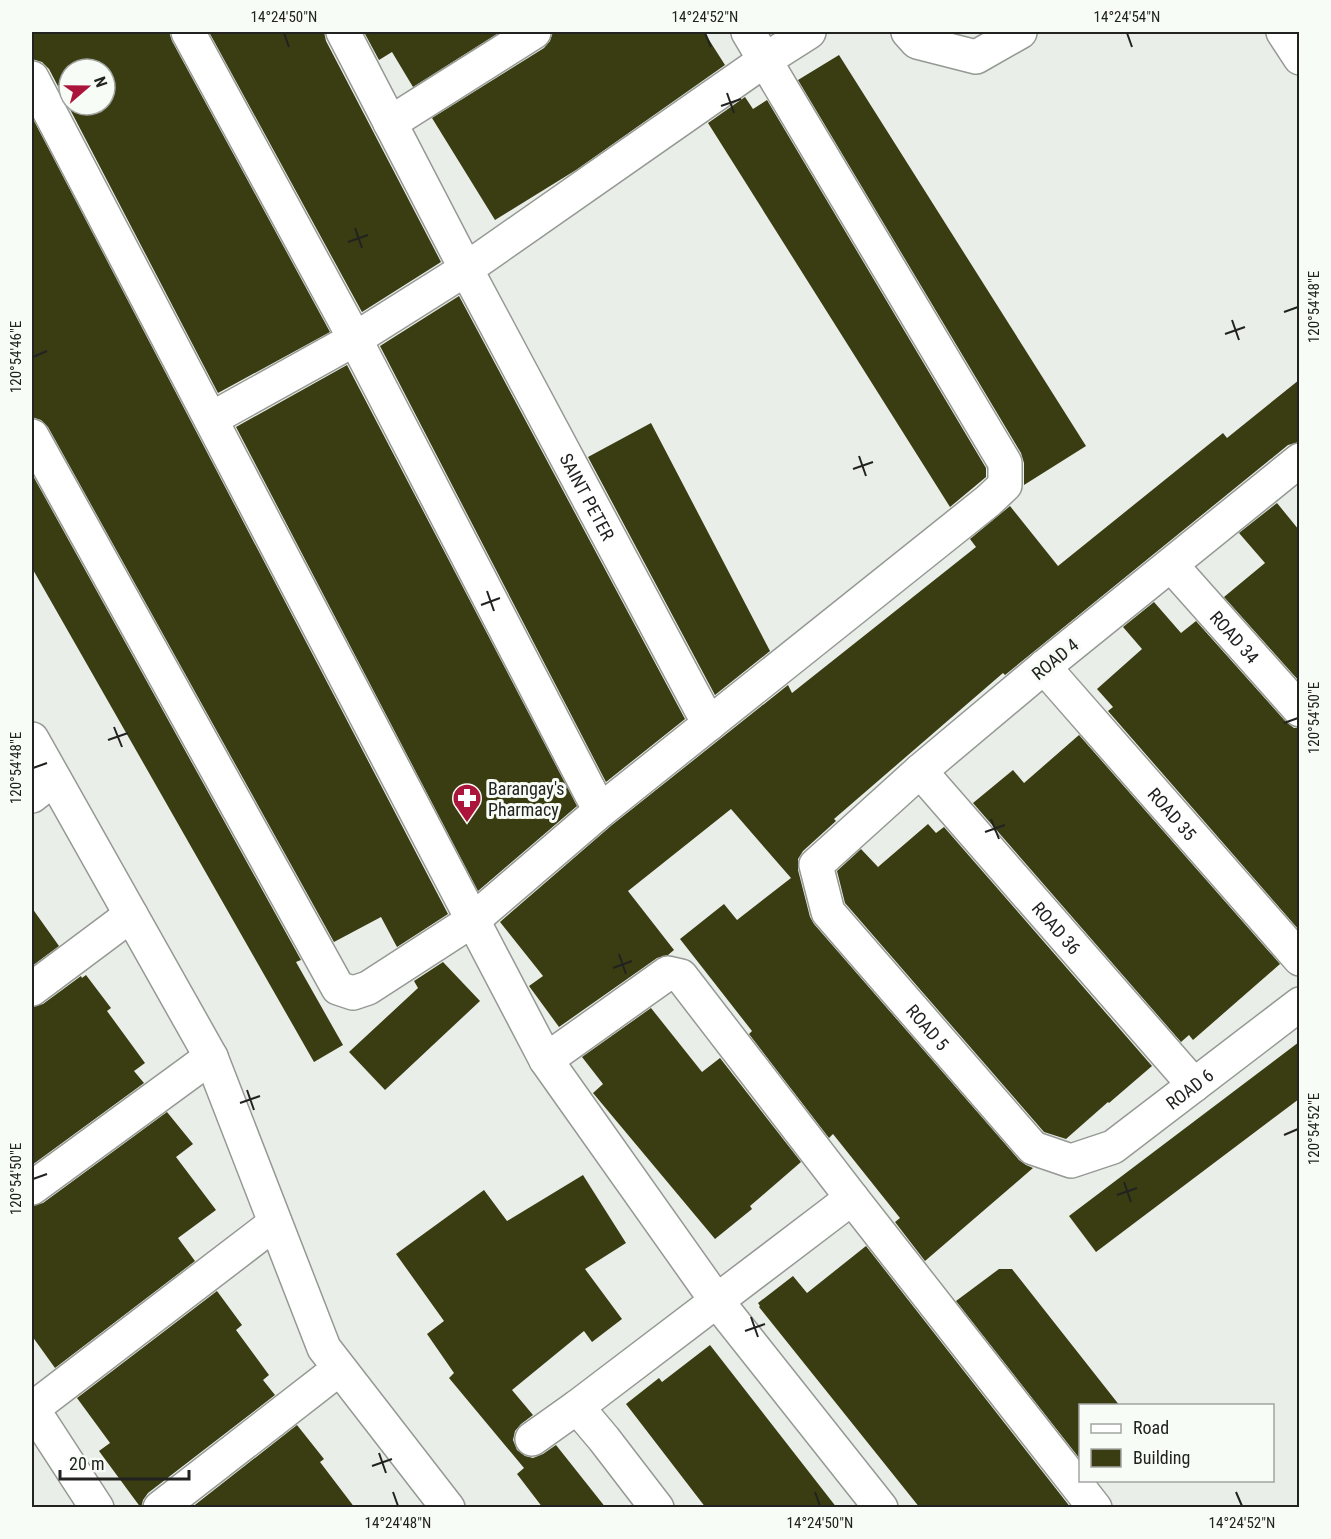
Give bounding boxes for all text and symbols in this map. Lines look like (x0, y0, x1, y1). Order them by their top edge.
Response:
text: 14°24'50"N (251, 8, 317, 26)
text: 14°24'52"N (672, 8, 738, 26)
text: 14°24'54"N (1094, 8, 1160, 26)
north arrow (57, 57, 117, 117)
text: N (90, 74, 111, 90)
text: 120°54'48"E (1305, 271, 1323, 343)
text: 120°54'46"E (7, 321, 25, 393)
street label: SAINT PETER (556, 450, 619, 544)
street label: ROAD 34 (1206, 606, 1264, 667)
street label: ROAD 4 (1027, 634, 1083, 684)
text: 120°54'50"E (1305, 682, 1323, 754)
text: 120°54'48"E (7, 732, 25, 804)
place label: Barangay's Pharmacy (488, 778, 565, 820)
pharmacy icon: Barangay's Pharmacy (451, 782, 483, 824)
street label: ROAD 35 (1144, 783, 1201, 844)
street label: ROAD 36 (1028, 897, 1085, 958)
street label: ROAD 5 (902, 1000, 954, 1054)
street label: ROAD 6 (1162, 1064, 1217, 1113)
text: 120°54'52"E (1305, 1093, 1323, 1165)
text: 120°54'50"E (7, 1143, 25, 1215)
legend (1079, 1404, 1274, 1482)
text: Road (1133, 1417, 1169, 1438)
scale bar (60, 1443, 189, 1481)
text: Building (1133, 1447, 1190, 1468)
text: 20 m (69, 1453, 104, 1474)
text: 14°24'48"N (365, 1514, 431, 1532)
text: 14°24'50"N (787, 1514, 853, 1532)
text: 14°24'52"N (1209, 1514, 1275, 1532)

